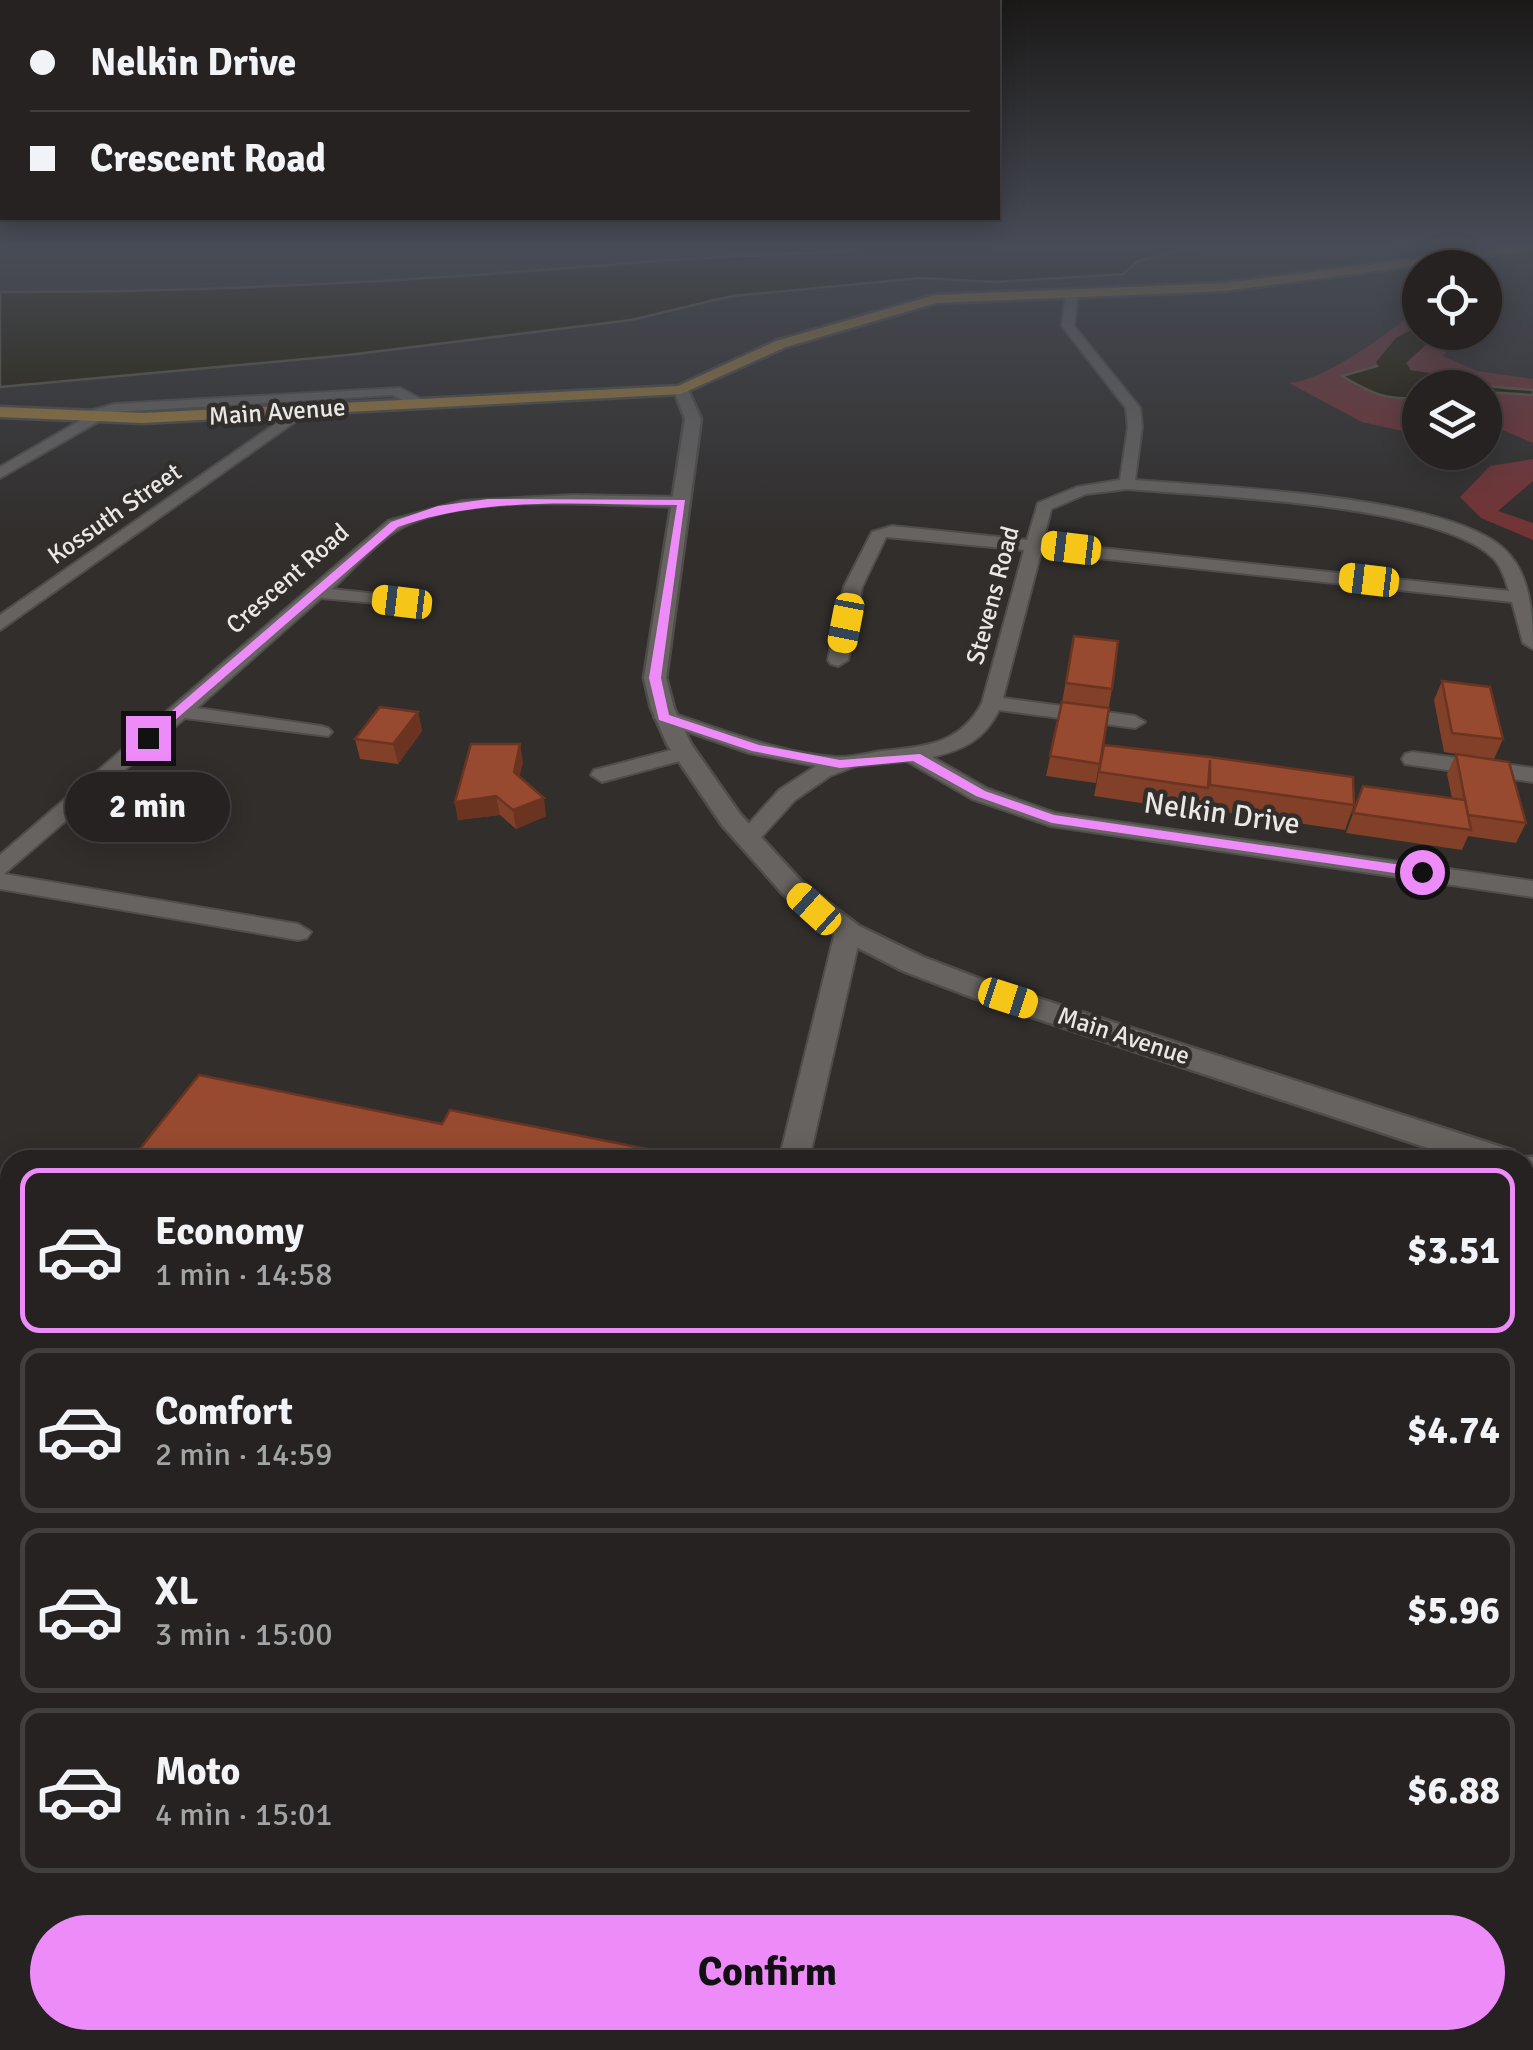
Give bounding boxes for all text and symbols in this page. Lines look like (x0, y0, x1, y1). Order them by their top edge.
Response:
text: Nelkin Drive (90, 39, 296, 86)
text: Crescent Road (90, 135, 326, 182)
map controls (1402, 250, 1502, 470)
button: locate (1402, 250, 1502, 350)
button: layers (1402, 370, 1502, 470)
street label: Main Avenue (208, 391, 346, 432)
street label: Kossuth Street (41, 456, 187, 571)
street label: Crescent Road (219, 517, 355, 640)
street label: Stevens Road (959, 523, 1026, 668)
car (1039, 529, 1103, 567)
car (1337, 561, 1401, 599)
car (370, 583, 434, 621)
car (826, 591, 866, 655)
route end (126, 716, 171, 761)
callout: 2 min (66, 773, 230, 843)
street label: Nelkin Drive (1141, 784, 1302, 843)
text: 2 min (109, 787, 186, 826)
route start (1400, 850, 1445, 895)
car (782, 878, 846, 940)
car (975, 974, 1041, 1022)
street label: Main Avenue (1054, 1000, 1194, 1071)
icon: car (35, 1206, 125, 1296)
text: Economy (155, 1208, 304, 1255)
text: $3.51 (1407, 1227, 1500, 1274)
text: 1 min · 14:58 (155, 1255, 333, 1294)
icon: car (35, 1386, 125, 1476)
text: Comfort (155, 1388, 293, 1435)
text: $4.74 (1407, 1407, 1500, 1454)
text: 2 min · 14:59 (155, 1435, 333, 1474)
icon: car (35, 1566, 125, 1656)
text: XL (155, 1568, 198, 1615)
text: $5.96 (1407, 1587, 1500, 1634)
text: 3 min · 15:00 (155, 1615, 333, 1654)
icon: car (35, 1746, 125, 1836)
text: Moto (155, 1748, 240, 1795)
text: $6.88 (1407, 1767, 1500, 1814)
text: 4 min · 15:01 (155, 1795, 333, 1834)
button: Confirm (30, 1915, 1505, 2030)

